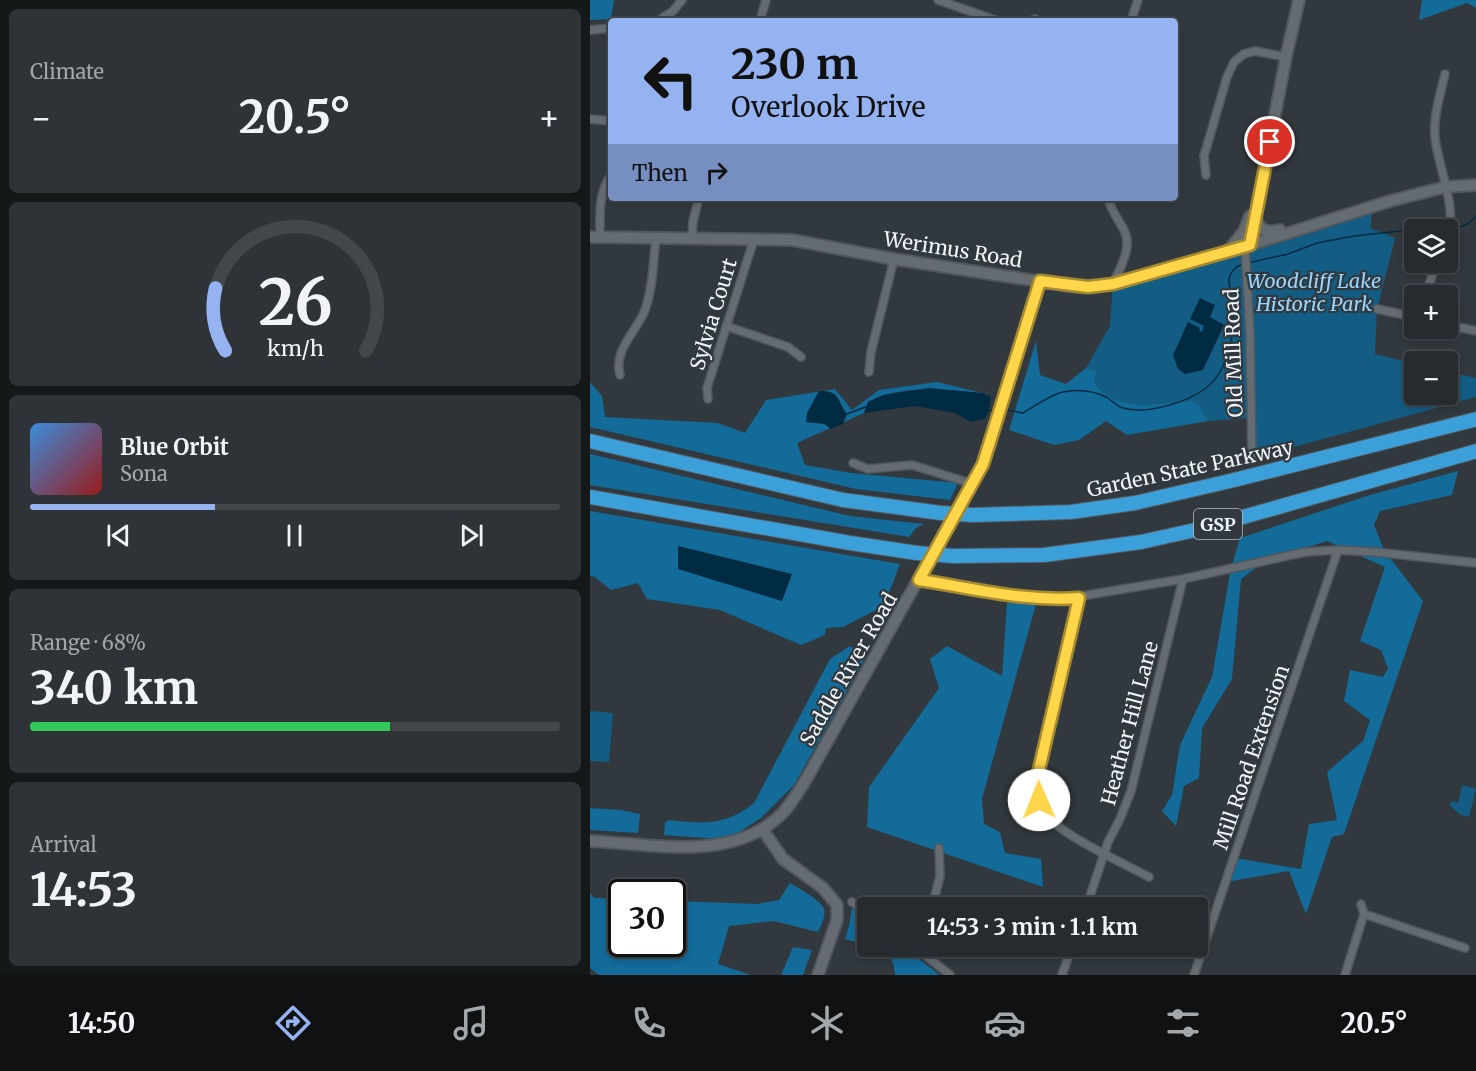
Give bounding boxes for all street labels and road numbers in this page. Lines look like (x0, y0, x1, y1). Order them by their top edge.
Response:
street label: Werimus Road (881, 226, 1024, 272)
street label: Sylvia Court (684, 255, 742, 373)
street label: Old Mill Road (1218, 288, 1248, 418)
street label: Garden State Parkway (1085, 434, 1296, 502)
road number: GSP (1194, 509, 1242, 539)
street label: Saddle River Road (794, 588, 902, 750)
street label: Heather Hill Lane (1095, 638, 1163, 808)
street label: Mill Road Extension (1208, 661, 1294, 853)

